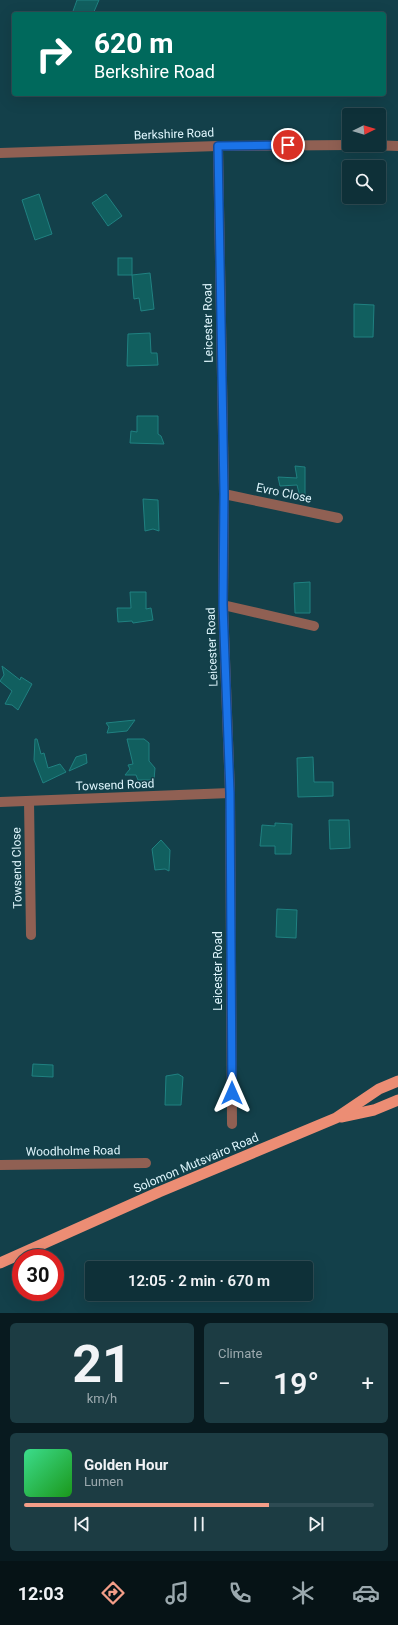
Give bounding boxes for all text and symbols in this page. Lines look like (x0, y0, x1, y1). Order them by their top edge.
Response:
text: 620 m (94, 27, 173, 60)
icon: right (28, 28, 80, 80)
text: Berkshire Road (94, 61, 215, 82)
north arrow (342, 108, 386, 152)
map controls (342, 108, 386, 204)
street label: Berkshire Road (134, 126, 214, 142)
pin (271, 128, 305, 162)
icon: arrive (277, 134, 299, 156)
button: search (342, 160, 386, 204)
street label: Leicester Road (200, 283, 216, 363)
street label: Evro Close (255, 480, 313, 506)
street label: Leicester Road (204, 607, 220, 687)
street label: Towsend Road (75, 777, 155, 793)
street label: Towsend Close (9, 827, 25, 909)
street label: Leicester Road (211, 931, 225, 1011)
position arrow (211, 1072, 253, 1114)
street label: Solomon Mutsvairo Road (131, 1130, 261, 1196)
street label: Woodholme Road (26, 1143, 120, 1159)
speed limit sign: 30 (12, 1249, 64, 1301)
text: 12:05 · 2 min · 670 m (128, 1272, 270, 1290)
text: 21 (72, 1334, 132, 1395)
text: Climate (218, 1346, 262, 1361)
text: 19° (273, 1366, 319, 1401)
text: − (218, 1371, 231, 1396)
text: + (362, 1371, 374, 1396)
text: km/h (87, 1391, 117, 1406)
text: Golden Hour (84, 1456, 168, 1474)
text: Lumen (84, 1474, 123, 1489)
icon: previous (71, 1513, 93, 1535)
icon: pause (188, 1513, 210, 1535)
icon: next (305, 1513, 327, 1535)
icon: directions (99, 1579, 127, 1607)
icon: music (163, 1579, 191, 1607)
icon: phone (226, 1579, 254, 1607)
icon: climate (289, 1579, 317, 1607)
icon: car (352, 1579, 380, 1607)
text: 12:03 (18, 1583, 64, 1604)

